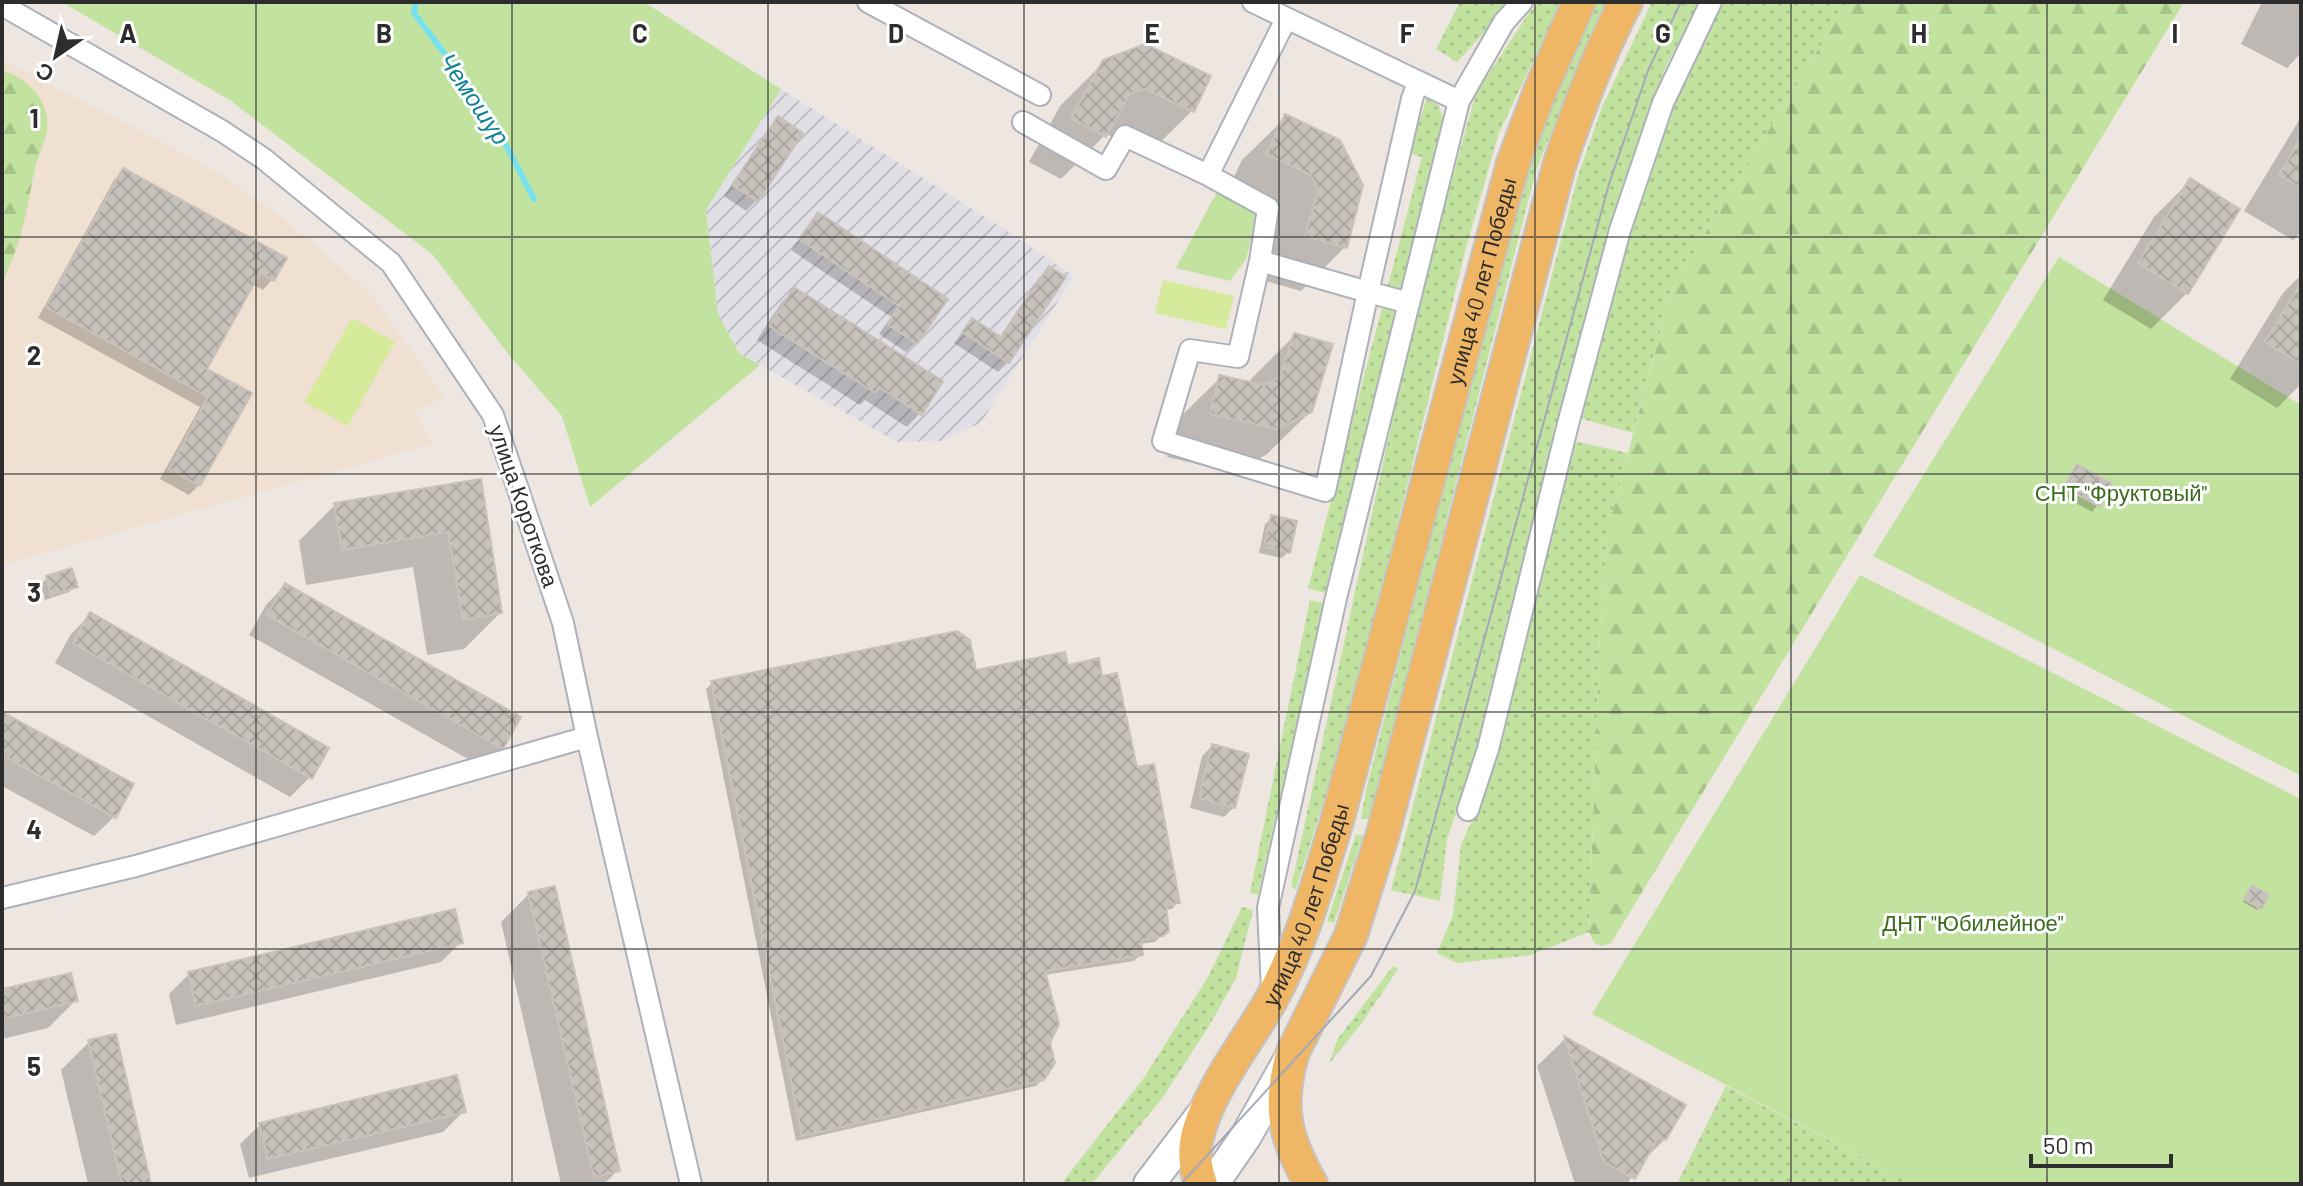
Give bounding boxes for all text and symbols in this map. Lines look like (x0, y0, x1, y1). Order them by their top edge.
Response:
north arrow (16, 16, 96, 96)
text: A (119, 17, 137, 48)
text: B (376, 17, 392, 48)
text: C (632, 17, 648, 48)
text: D (888, 17, 904, 48)
text: E (1144, 17, 1160, 48)
text: F (1400, 17, 1415, 48)
text: G (1655, 17, 1671, 48)
text: H (1911, 17, 1927, 48)
text: I (2172, 17, 2178, 48)
water label: Чемошур (434, 47, 516, 150)
text: С (30, 58, 58, 89)
text: 1 (29, 102, 39, 133)
street label: улица 40 лет Победы (1440, 174, 1521, 388)
text: 2 (27, 339, 41, 370)
street label: улица Короткова (484, 421, 565, 591)
park label: СНТ "Фруктовый" (2035, 479, 2208, 506)
text: 3 (27, 576, 41, 607)
street label: улица 40 лет Победы (1256, 800, 1353, 1011)
text: 4 (26, 813, 42, 844)
park label: ДНТ "Юбилейное" (1882, 909, 2064, 936)
text: 5 (27, 1050, 41, 1081)
scale bar (2031, 1118, 2171, 1168)
text: 50 m (2043, 1130, 2094, 1159)

